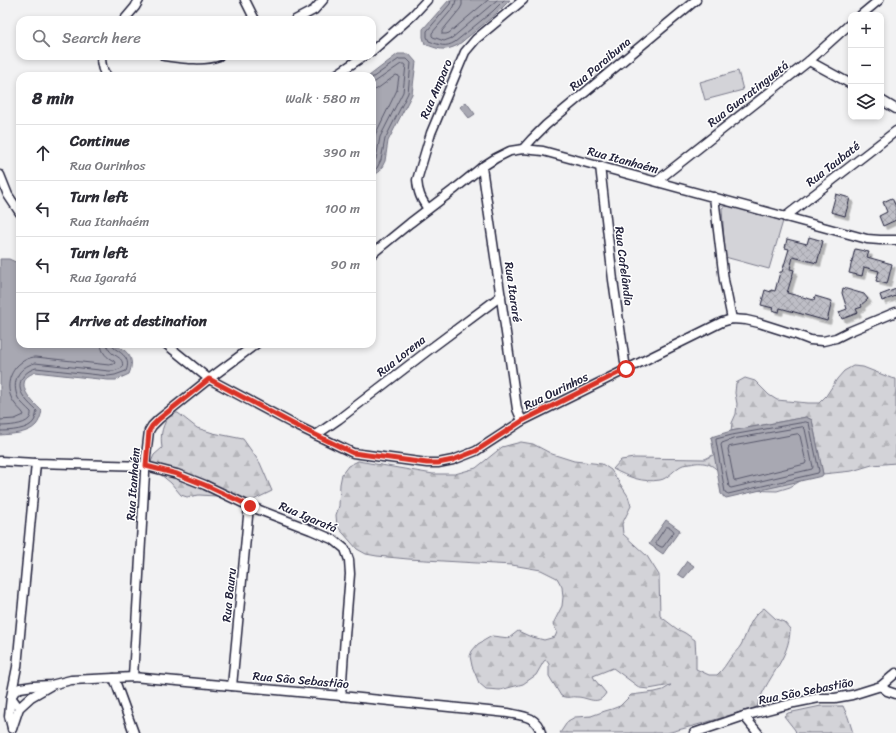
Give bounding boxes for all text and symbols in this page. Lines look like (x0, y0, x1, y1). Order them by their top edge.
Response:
map controls (848, 12, 884, 120)
button: + (848, 12, 884, 48)
search box (16, 16, 376, 60)
text: Search here (62, 25, 141, 51)
icon: search (30, 27, 52, 49)
street label: Rua Paraibuna (564, 31, 636, 97)
button: − (848, 48, 884, 84)
street label: Rua Guaratinguetá (702, 55, 794, 133)
street label: Rua Amparo (414, 56, 458, 122)
text: 8 min (32, 83, 74, 113)
button: layers (848, 84, 884, 120)
text: Walk · 580 m (285, 87, 360, 110)
text: Continue (70, 128, 130, 154)
street label: Rua Taubaté (801, 135, 865, 193)
street label: Rua Itanhaém (585, 140, 661, 180)
text: 390 m (323, 141, 360, 164)
icon: ahead (32, 142, 54, 164)
text: Rua Ourinhos (70, 154, 145, 177)
text: Turn left (70, 184, 128, 210)
text: 100 m (325, 197, 360, 220)
icon: left (32, 198, 54, 220)
text: Rua Itanhaém (70, 210, 149, 233)
street label: Rua Cafelândia (608, 225, 640, 307)
text: Turn left (70, 240, 128, 266)
text: 90 m (330, 253, 360, 276)
icon: left (32, 254, 54, 276)
street label: Rua Itararé (498, 260, 528, 324)
text: Rua Igaratá (70, 266, 137, 289)
text: Arrive at destination (70, 308, 207, 334)
icon: arrive (32, 310, 54, 332)
street label: Rua Lorena (371, 329, 431, 383)
route start (617, 360, 635, 378)
street label: Rua Ourinhos (520, 366, 593, 416)
street label: Rua Itanhaém (119, 447, 147, 521)
street label: Rua Igaratá (275, 495, 341, 539)
route end (241, 497, 259, 515)
street label: Rua Bauru (215, 566, 243, 623)
street label: Rua São Sebastião (252, 665, 350, 695)
street label: Rua São Sebastião (757, 671, 855, 711)

